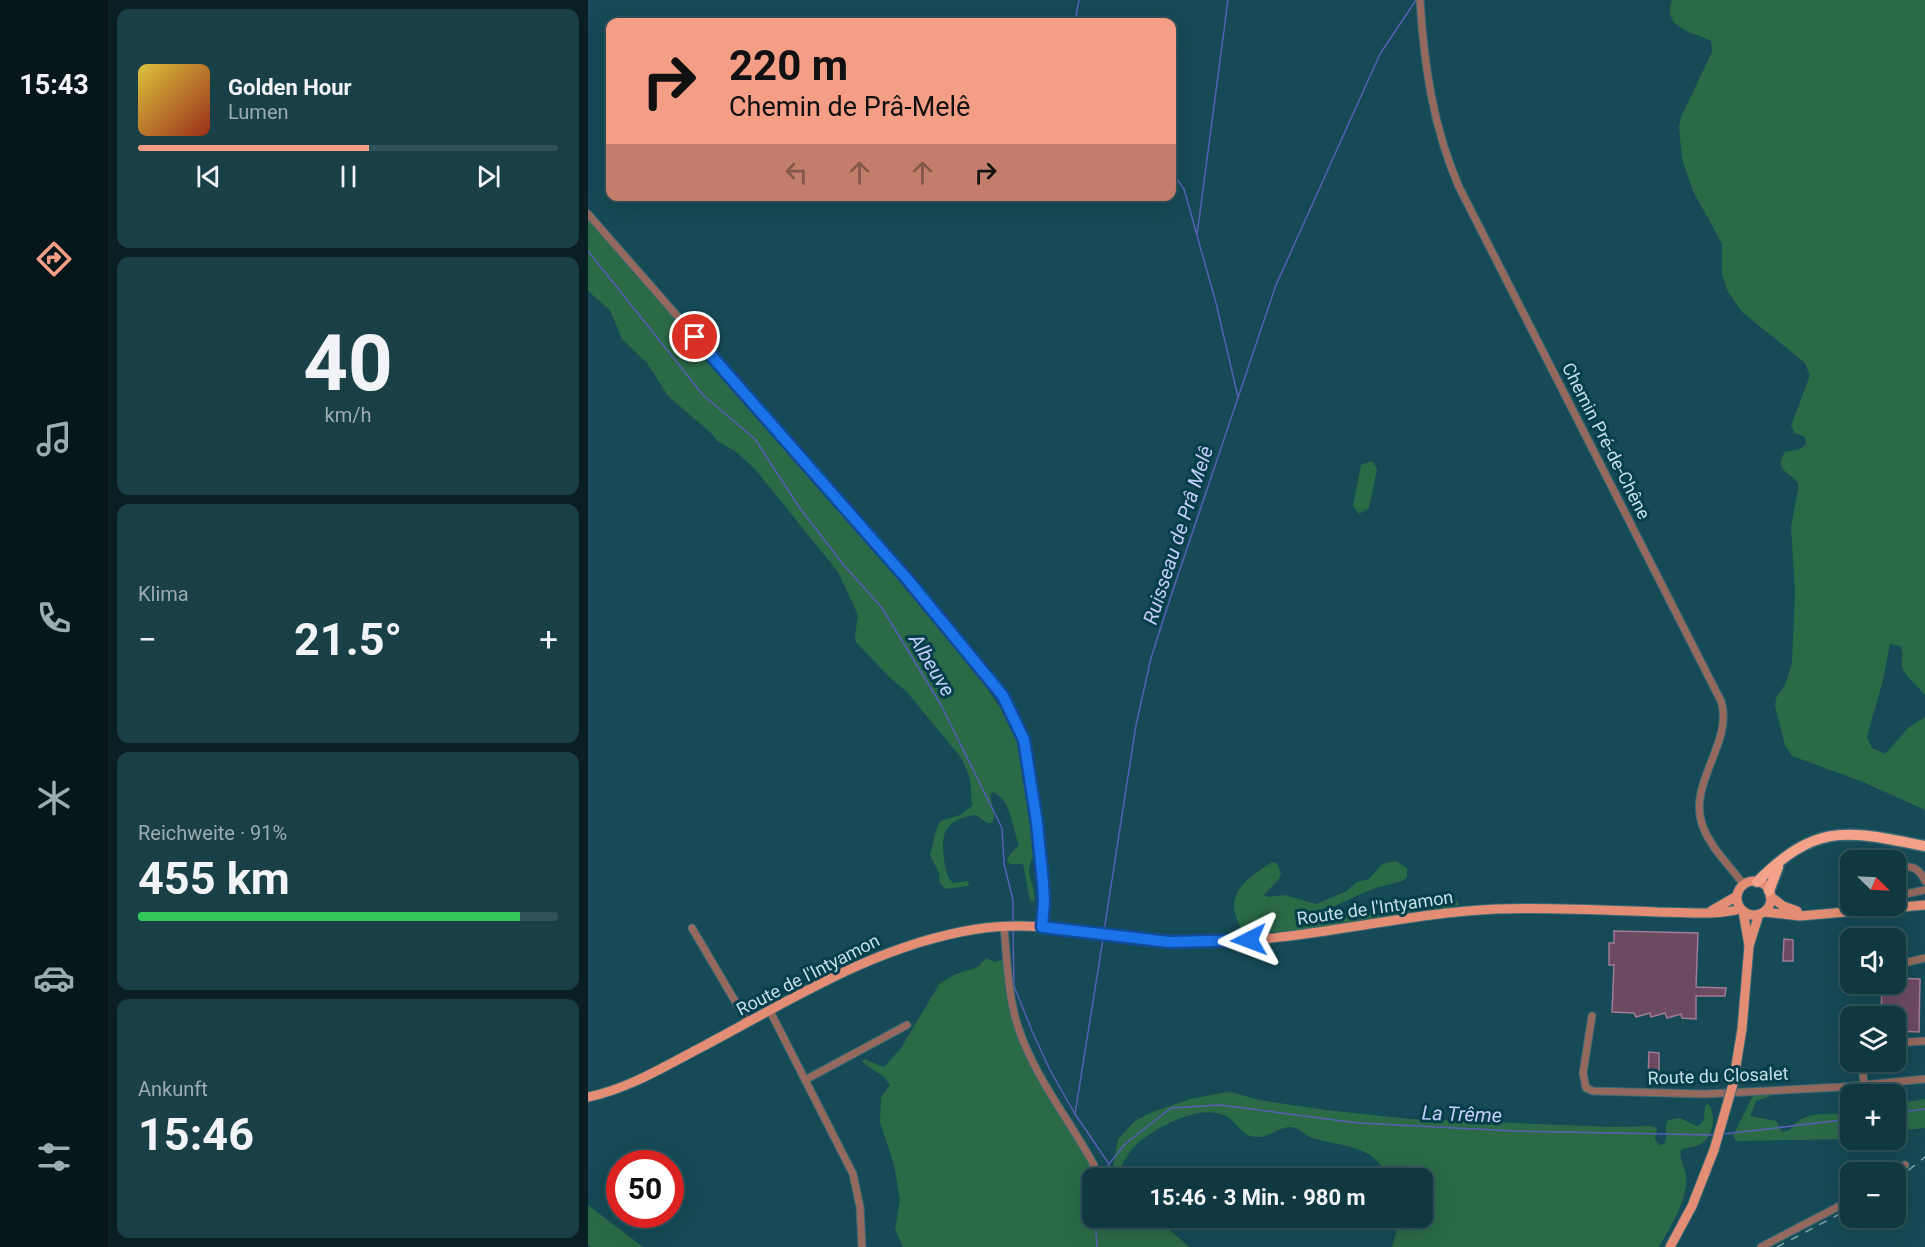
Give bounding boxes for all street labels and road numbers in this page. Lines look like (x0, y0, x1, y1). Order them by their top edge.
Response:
street label: Chemin Pré-de-Chêne (1558, 359, 1655, 523)
street label: Route de l'Intyamon (1295, 886, 1455, 929)
street label: Route de l'Intyamon (733, 929, 883, 1020)
street label: Route du Closalet (1647, 1063, 1789, 1088)

